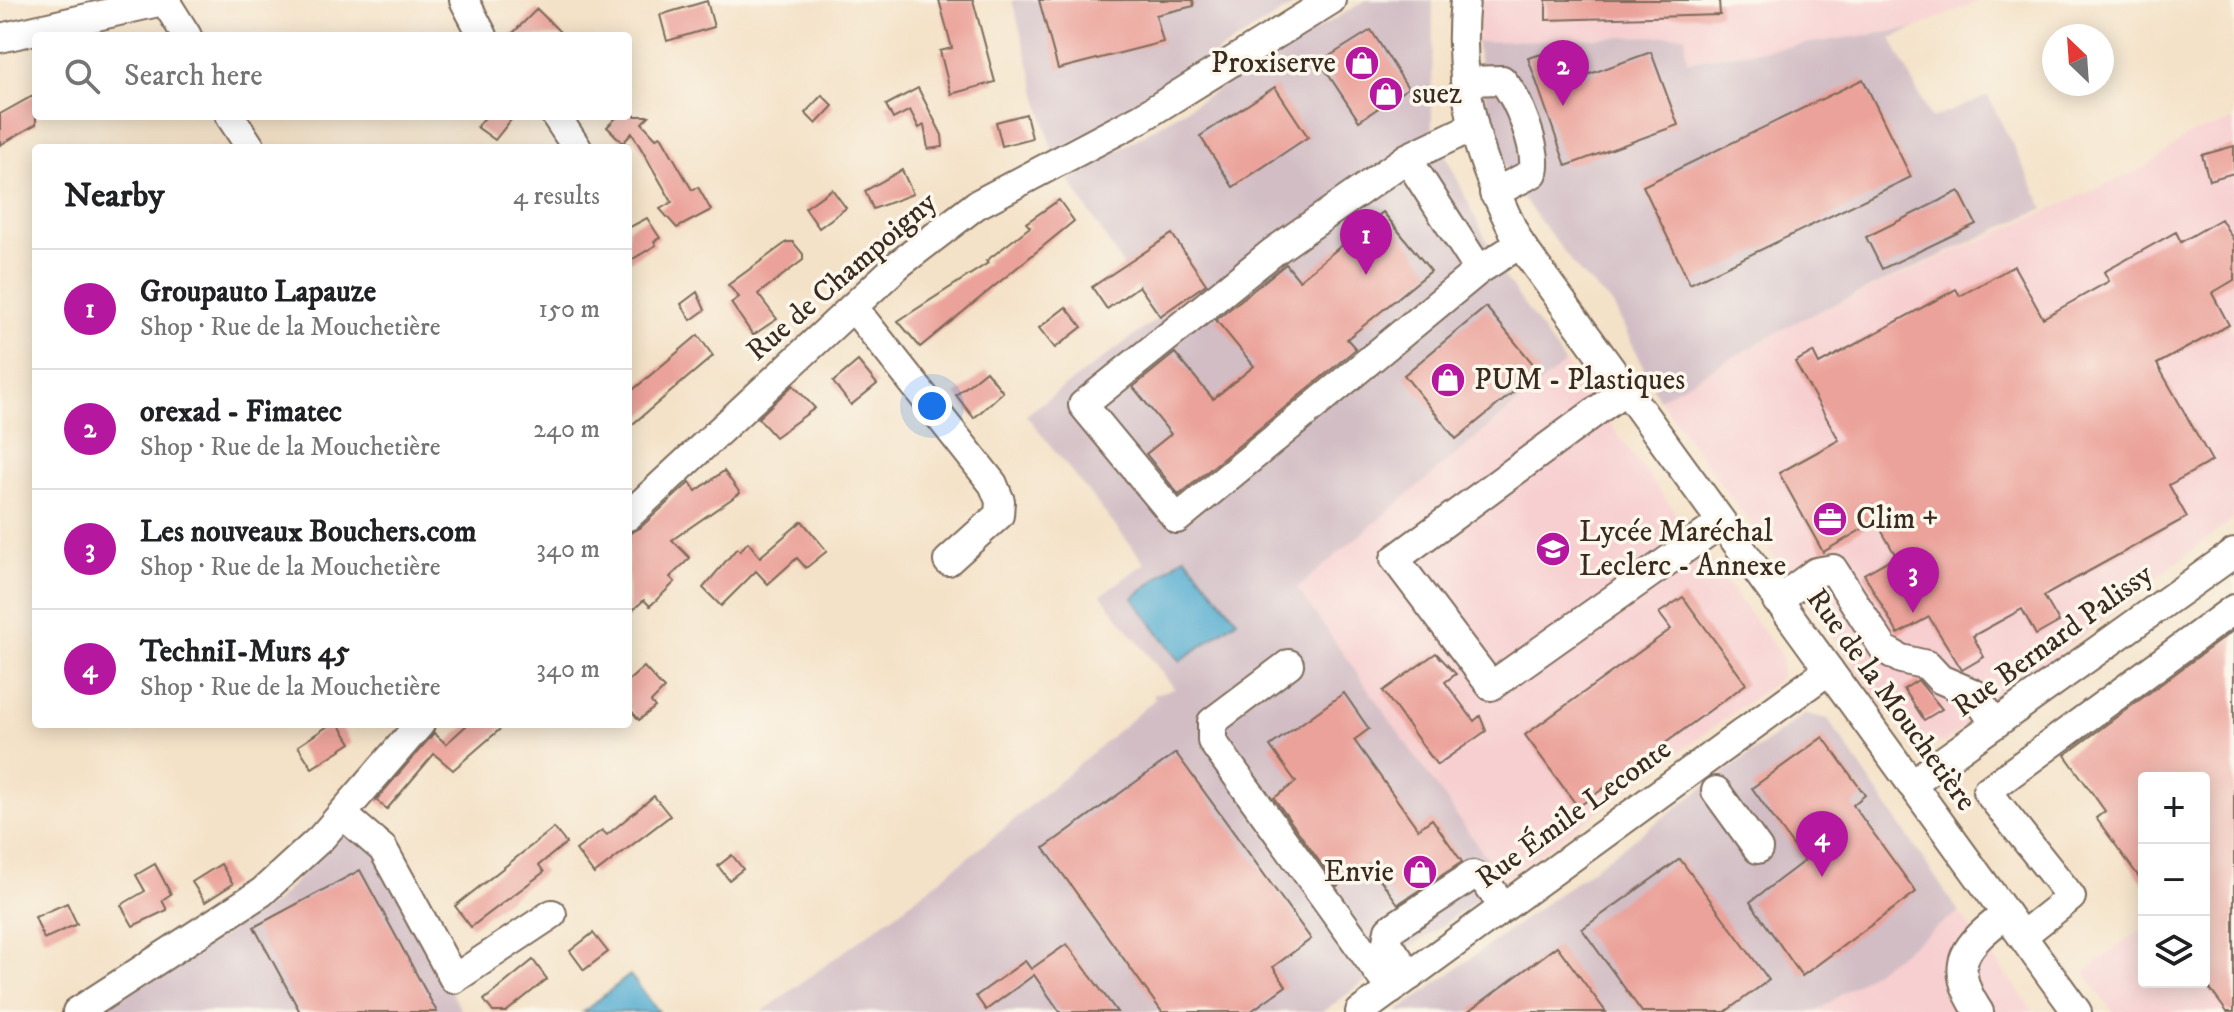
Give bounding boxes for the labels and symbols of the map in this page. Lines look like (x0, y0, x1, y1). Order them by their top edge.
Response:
north arrow (2042, 24, 2114, 96)
pin: 2 (1537, 40, 1589, 106)
shop icon: Proxiserve (1343, 44, 1381, 82)
place label: Proxiserve (1211, 45, 1336, 82)
shop icon: suez (1367, 75, 1405, 113)
place label: suez (1412, 76, 1462, 113)
street label: Rue de Champoigny (739, 184, 945, 370)
pin: 1 (1340, 209, 1392, 275)
shop icon: PUM - Plastiques (1429, 361, 1467, 399)
place label: PUM - Plastiques (1474, 362, 1685, 399)
your location (912, 386, 952, 426)
office icon: Clim + (1811, 500, 1849, 538)
place label: Clim + (1856, 501, 1939, 538)
place label: Lycée Maréchal Leclerc - Annexe (1579, 514, 1786, 585)
school or university icon: Lycée Maréchal Leclerc - Annexe (1534, 530, 1572, 568)
pin: 3 (1887, 547, 1939, 613)
street label: Rue Bernard Palissy (1946, 556, 2161, 726)
street label: Rue de la Mouchetière (1798, 582, 1984, 818)
street label: Rue Émile Leconte (1469, 730, 1679, 897)
pin: 4 (1796, 811, 1848, 877)
shop icon: Envie (1401, 853, 1439, 891)
place label: Envie (1324, 854, 1394, 891)

